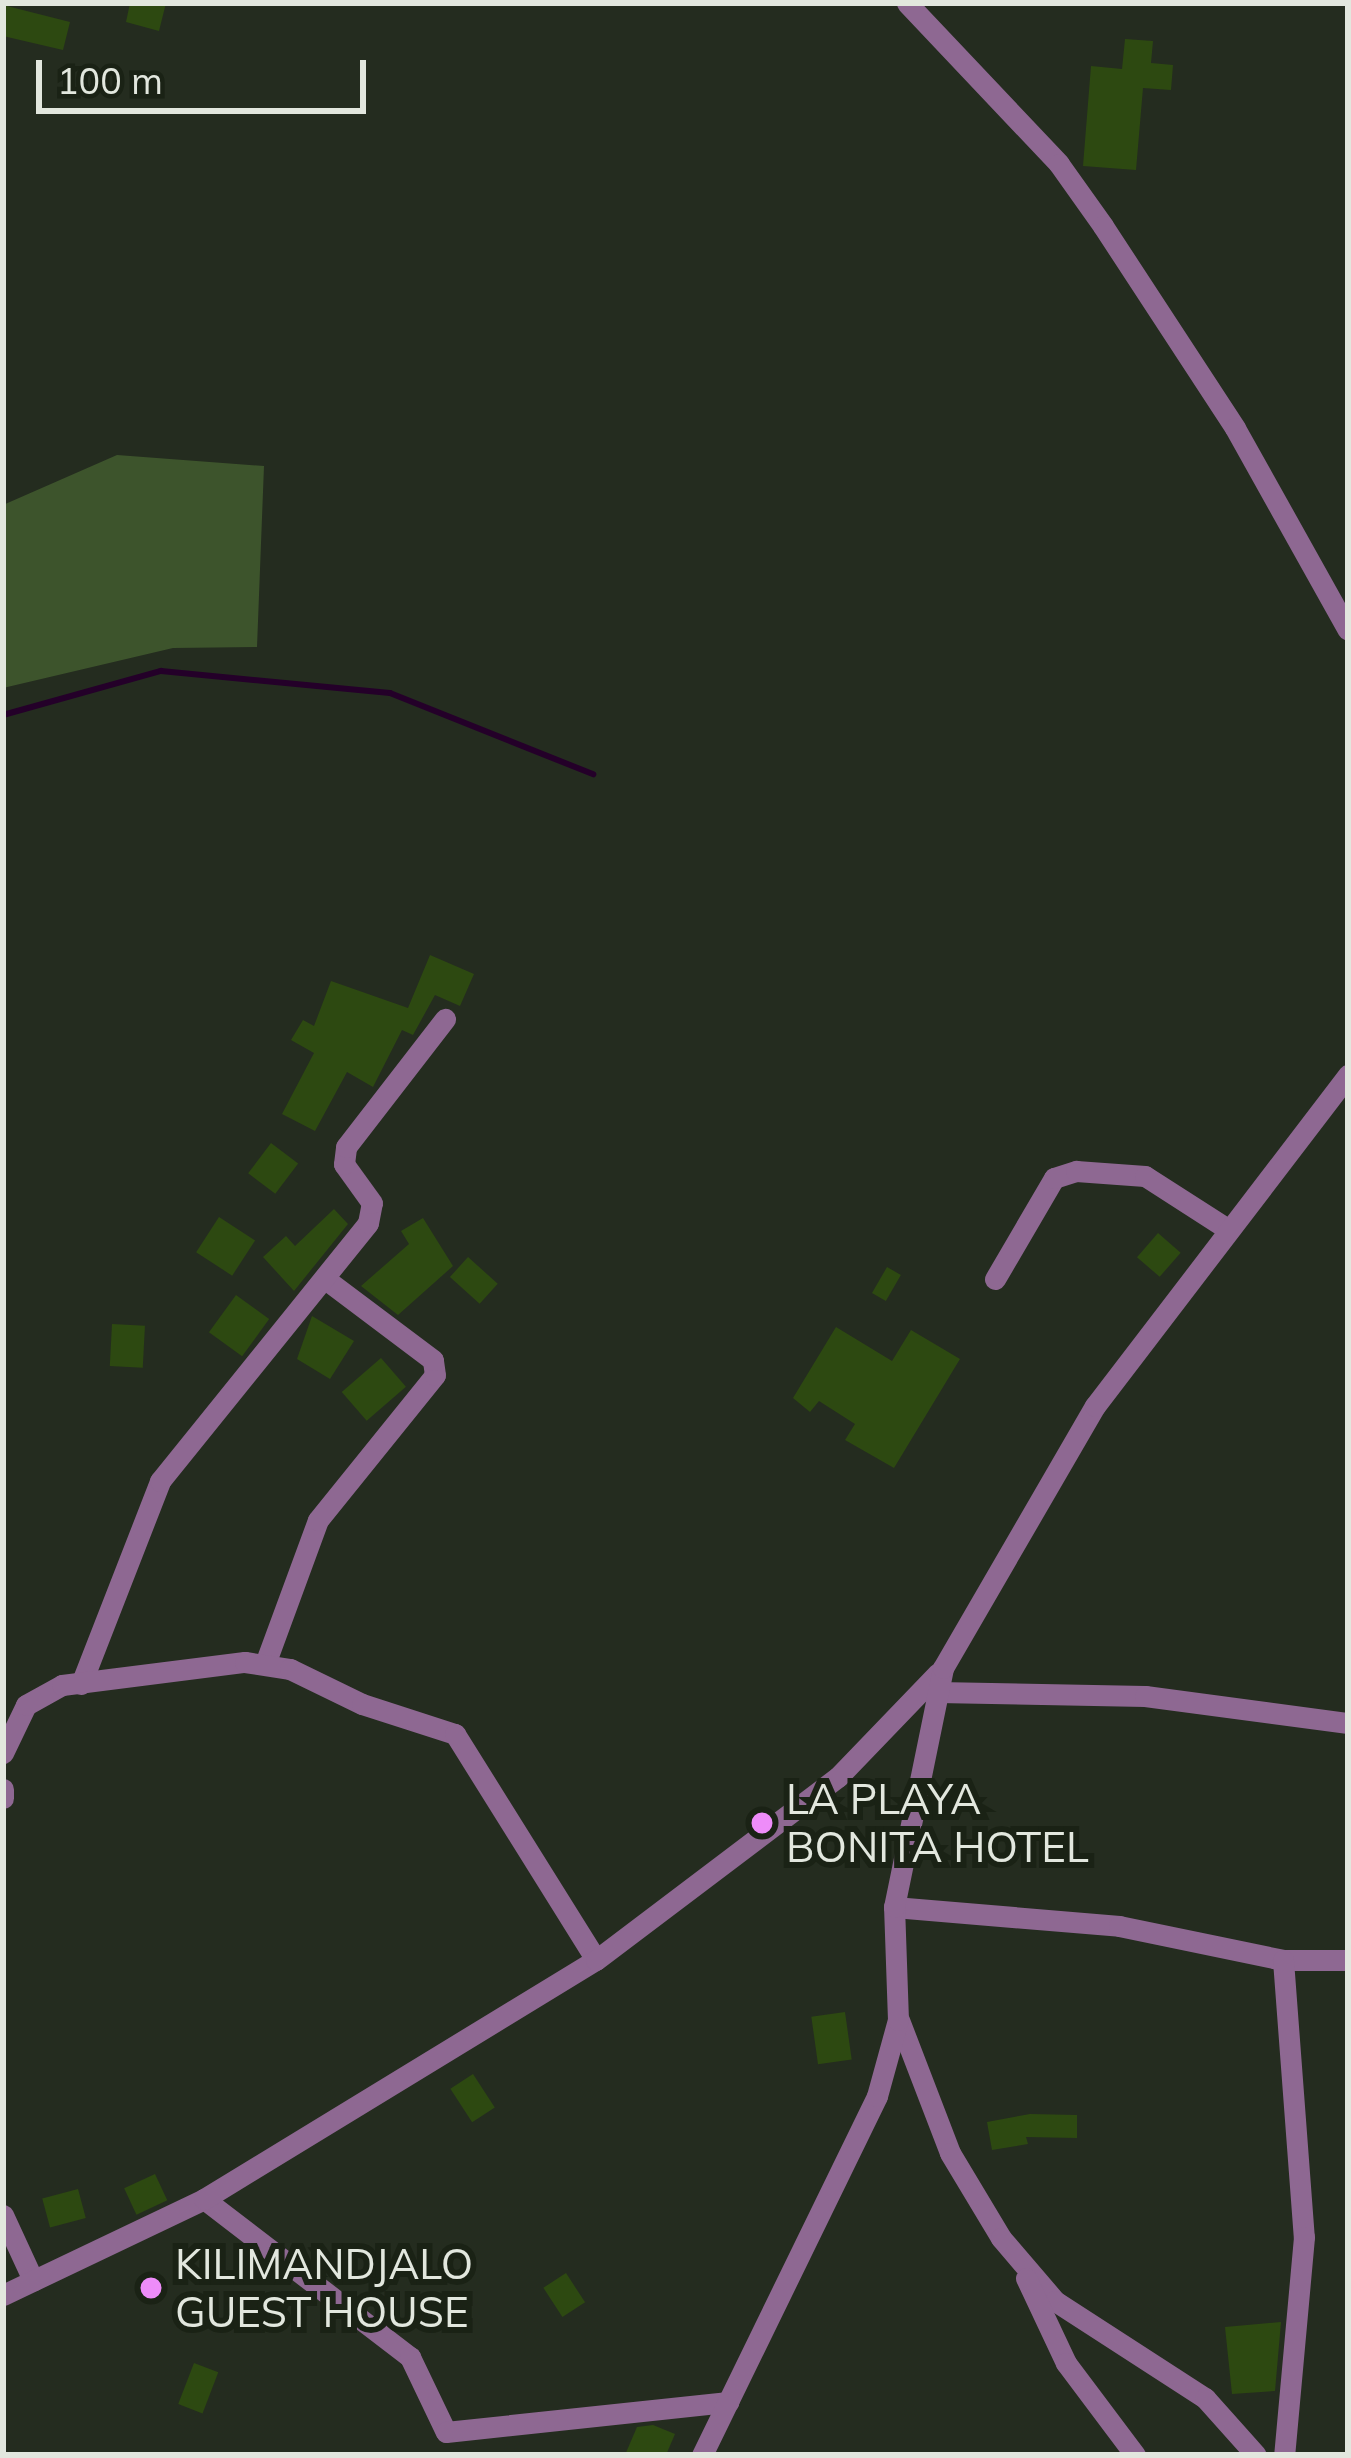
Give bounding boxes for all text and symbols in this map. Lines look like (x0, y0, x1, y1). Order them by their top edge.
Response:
scale bar (42, 36, 372, 110)
text: 100 m (57, 58, 163, 103)
place label: LA PLAYA BONITA HOTEL (786, 1774, 1089, 1872)
marker: LA PLAYA BONITA HOTEL (749, 1810, 775, 1836)
place label: KILIMANDJALO GUEST HOUSE (175, 2239, 473, 2338)
marker: KILIMANDJALO GUEST HOUSE (138, 2275, 164, 2301)

